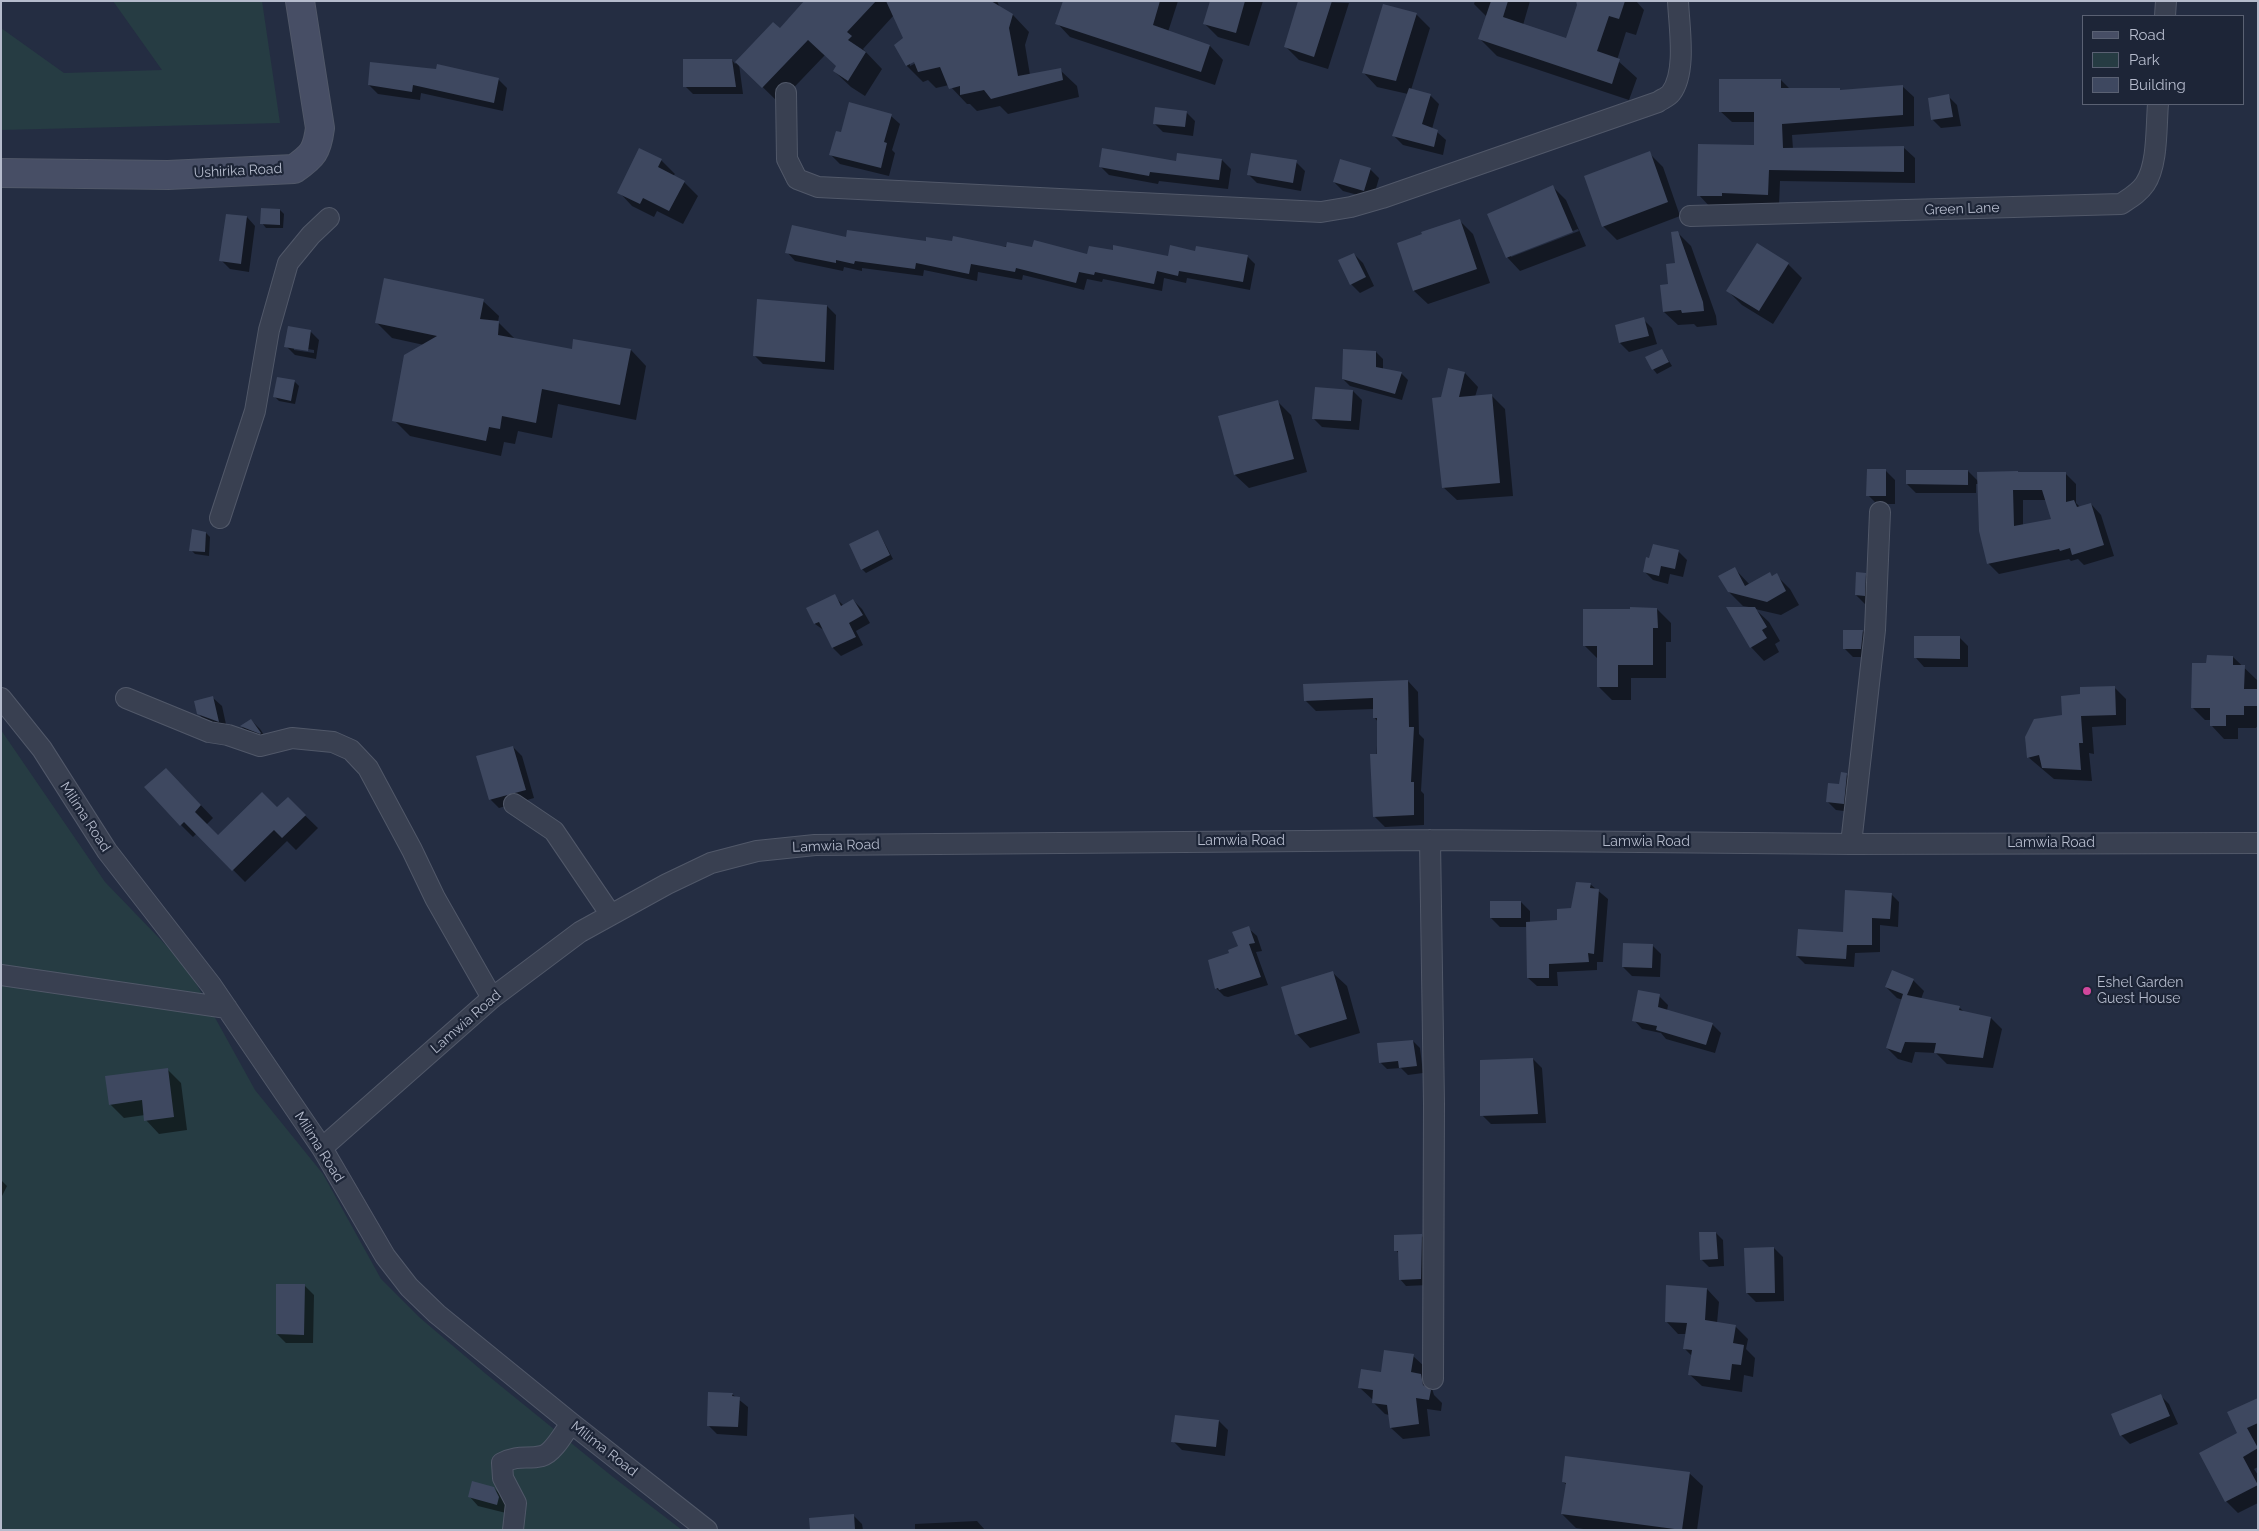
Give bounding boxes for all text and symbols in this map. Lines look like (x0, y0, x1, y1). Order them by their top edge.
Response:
legend (2082, 15, 2244, 105)
text: Road (2129, 26, 2165, 44)
text: Park (2129, 51, 2160, 69)
text: Building (2129, 76, 2186, 94)
street label: Ushirika Road (193, 160, 283, 182)
street label: Green Lane (1924, 199, 2000, 219)
street label: Milima Road (56, 779, 114, 855)
street label: Lamwia Road (1197, 833, 1285, 849)
street label: Lamwia Road (1602, 834, 1690, 850)
street label: Lamwia Road (2007, 835, 2095, 851)
street label: Lamwia Road (792, 836, 880, 856)
place label: Eshel Garden Guest House (2097, 975, 2183, 1008)
marker: Eshel Garden Guest House (2081, 985, 2093, 997)
street label: Lamwia Road (427, 987, 505, 1057)
street label: Milima Road (291, 1109, 347, 1185)
street label: Milima Road (567, 1418, 641, 1480)

